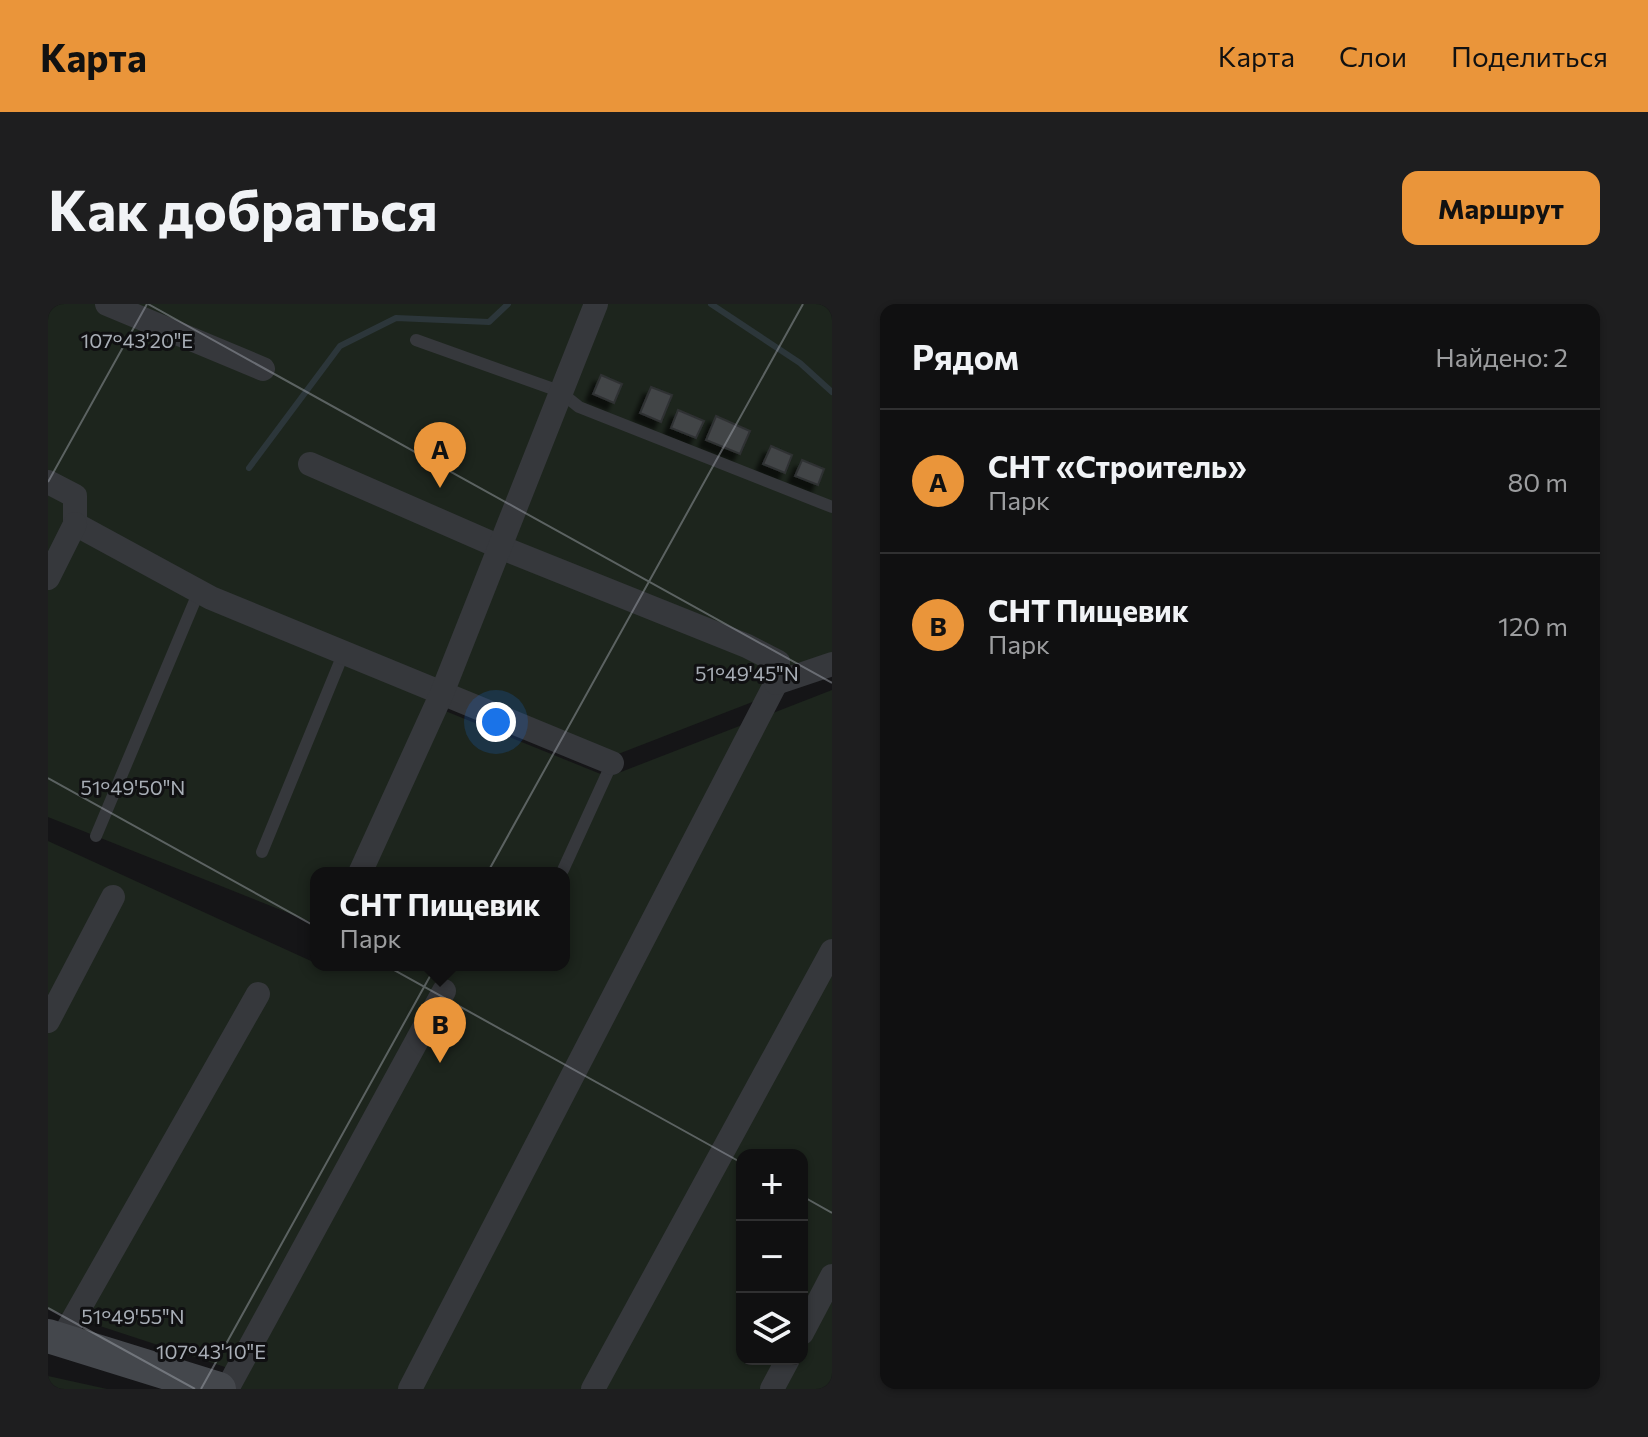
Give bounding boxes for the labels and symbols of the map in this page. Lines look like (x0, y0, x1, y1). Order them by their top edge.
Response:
text: 107°43'20"E (81, 328, 193, 352)
pin: A (414, 422, 466, 488)
text: 51°49'45"N (695, 661, 799, 685)
your location (476, 702, 516, 742)
text: 51°49'50"N (81, 775, 185, 799)
pin: B (414, 997, 466, 1063)
text: 51°49'55"N (81, 1304, 185, 1328)
text: 107°43'10"E (156, 1339, 266, 1363)

